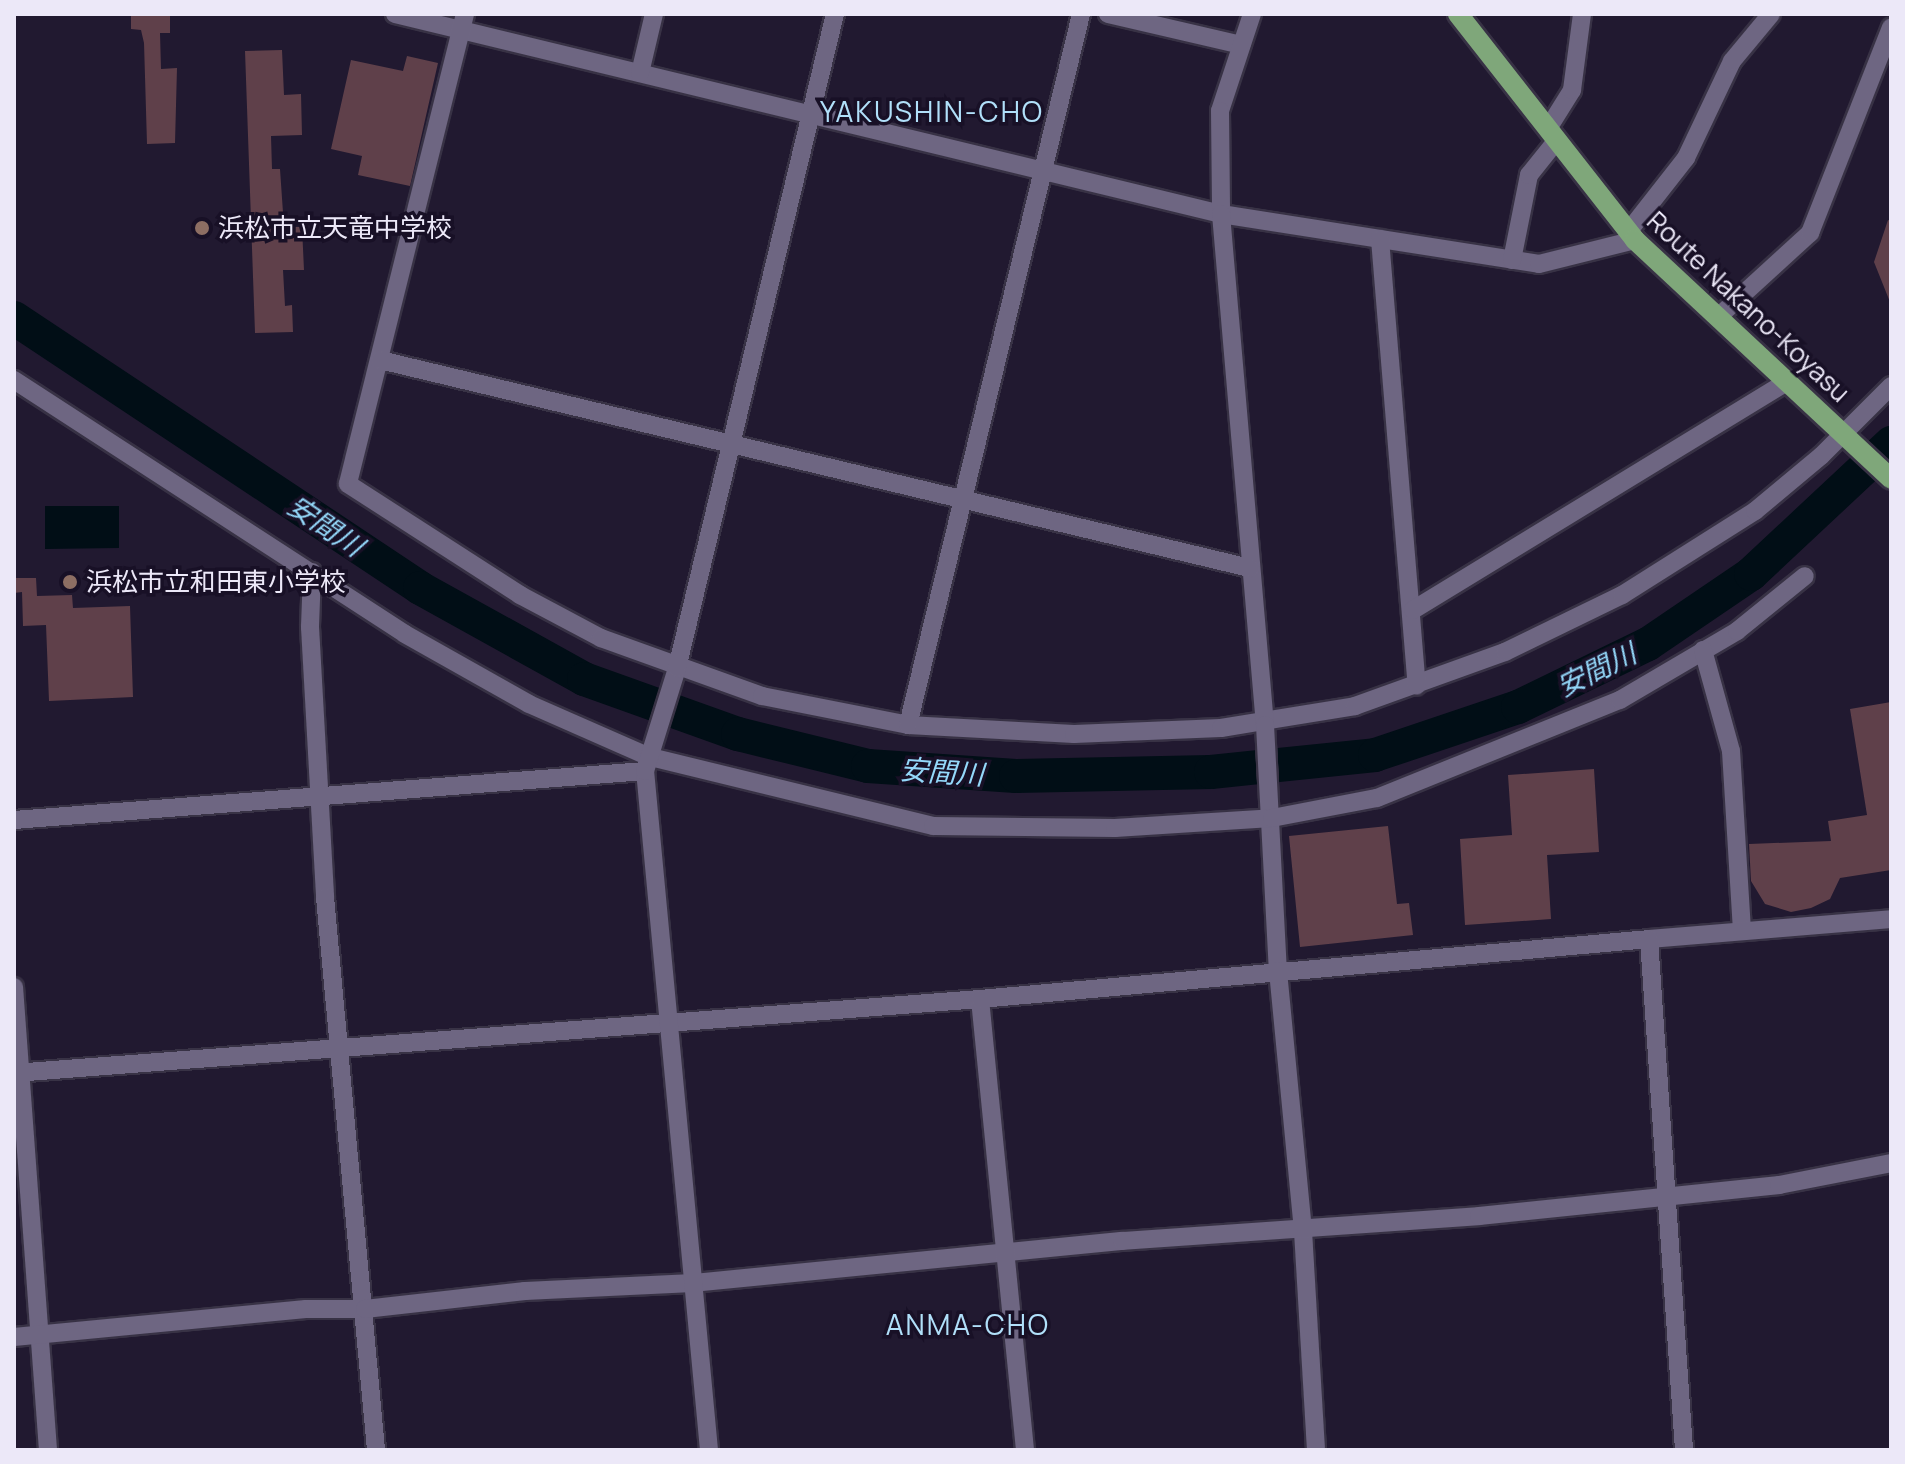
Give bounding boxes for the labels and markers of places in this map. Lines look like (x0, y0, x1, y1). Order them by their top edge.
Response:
place label: 浜松市立天竜中学校 (218, 212, 452, 244)
marker: 浜松市立天竜中学校 (193, 219, 211, 237)
place label: 浜松市立和田東小学校 (86, 566, 346, 598)
marker: 浜松市立和田東小学校 (61, 573, 79, 591)

